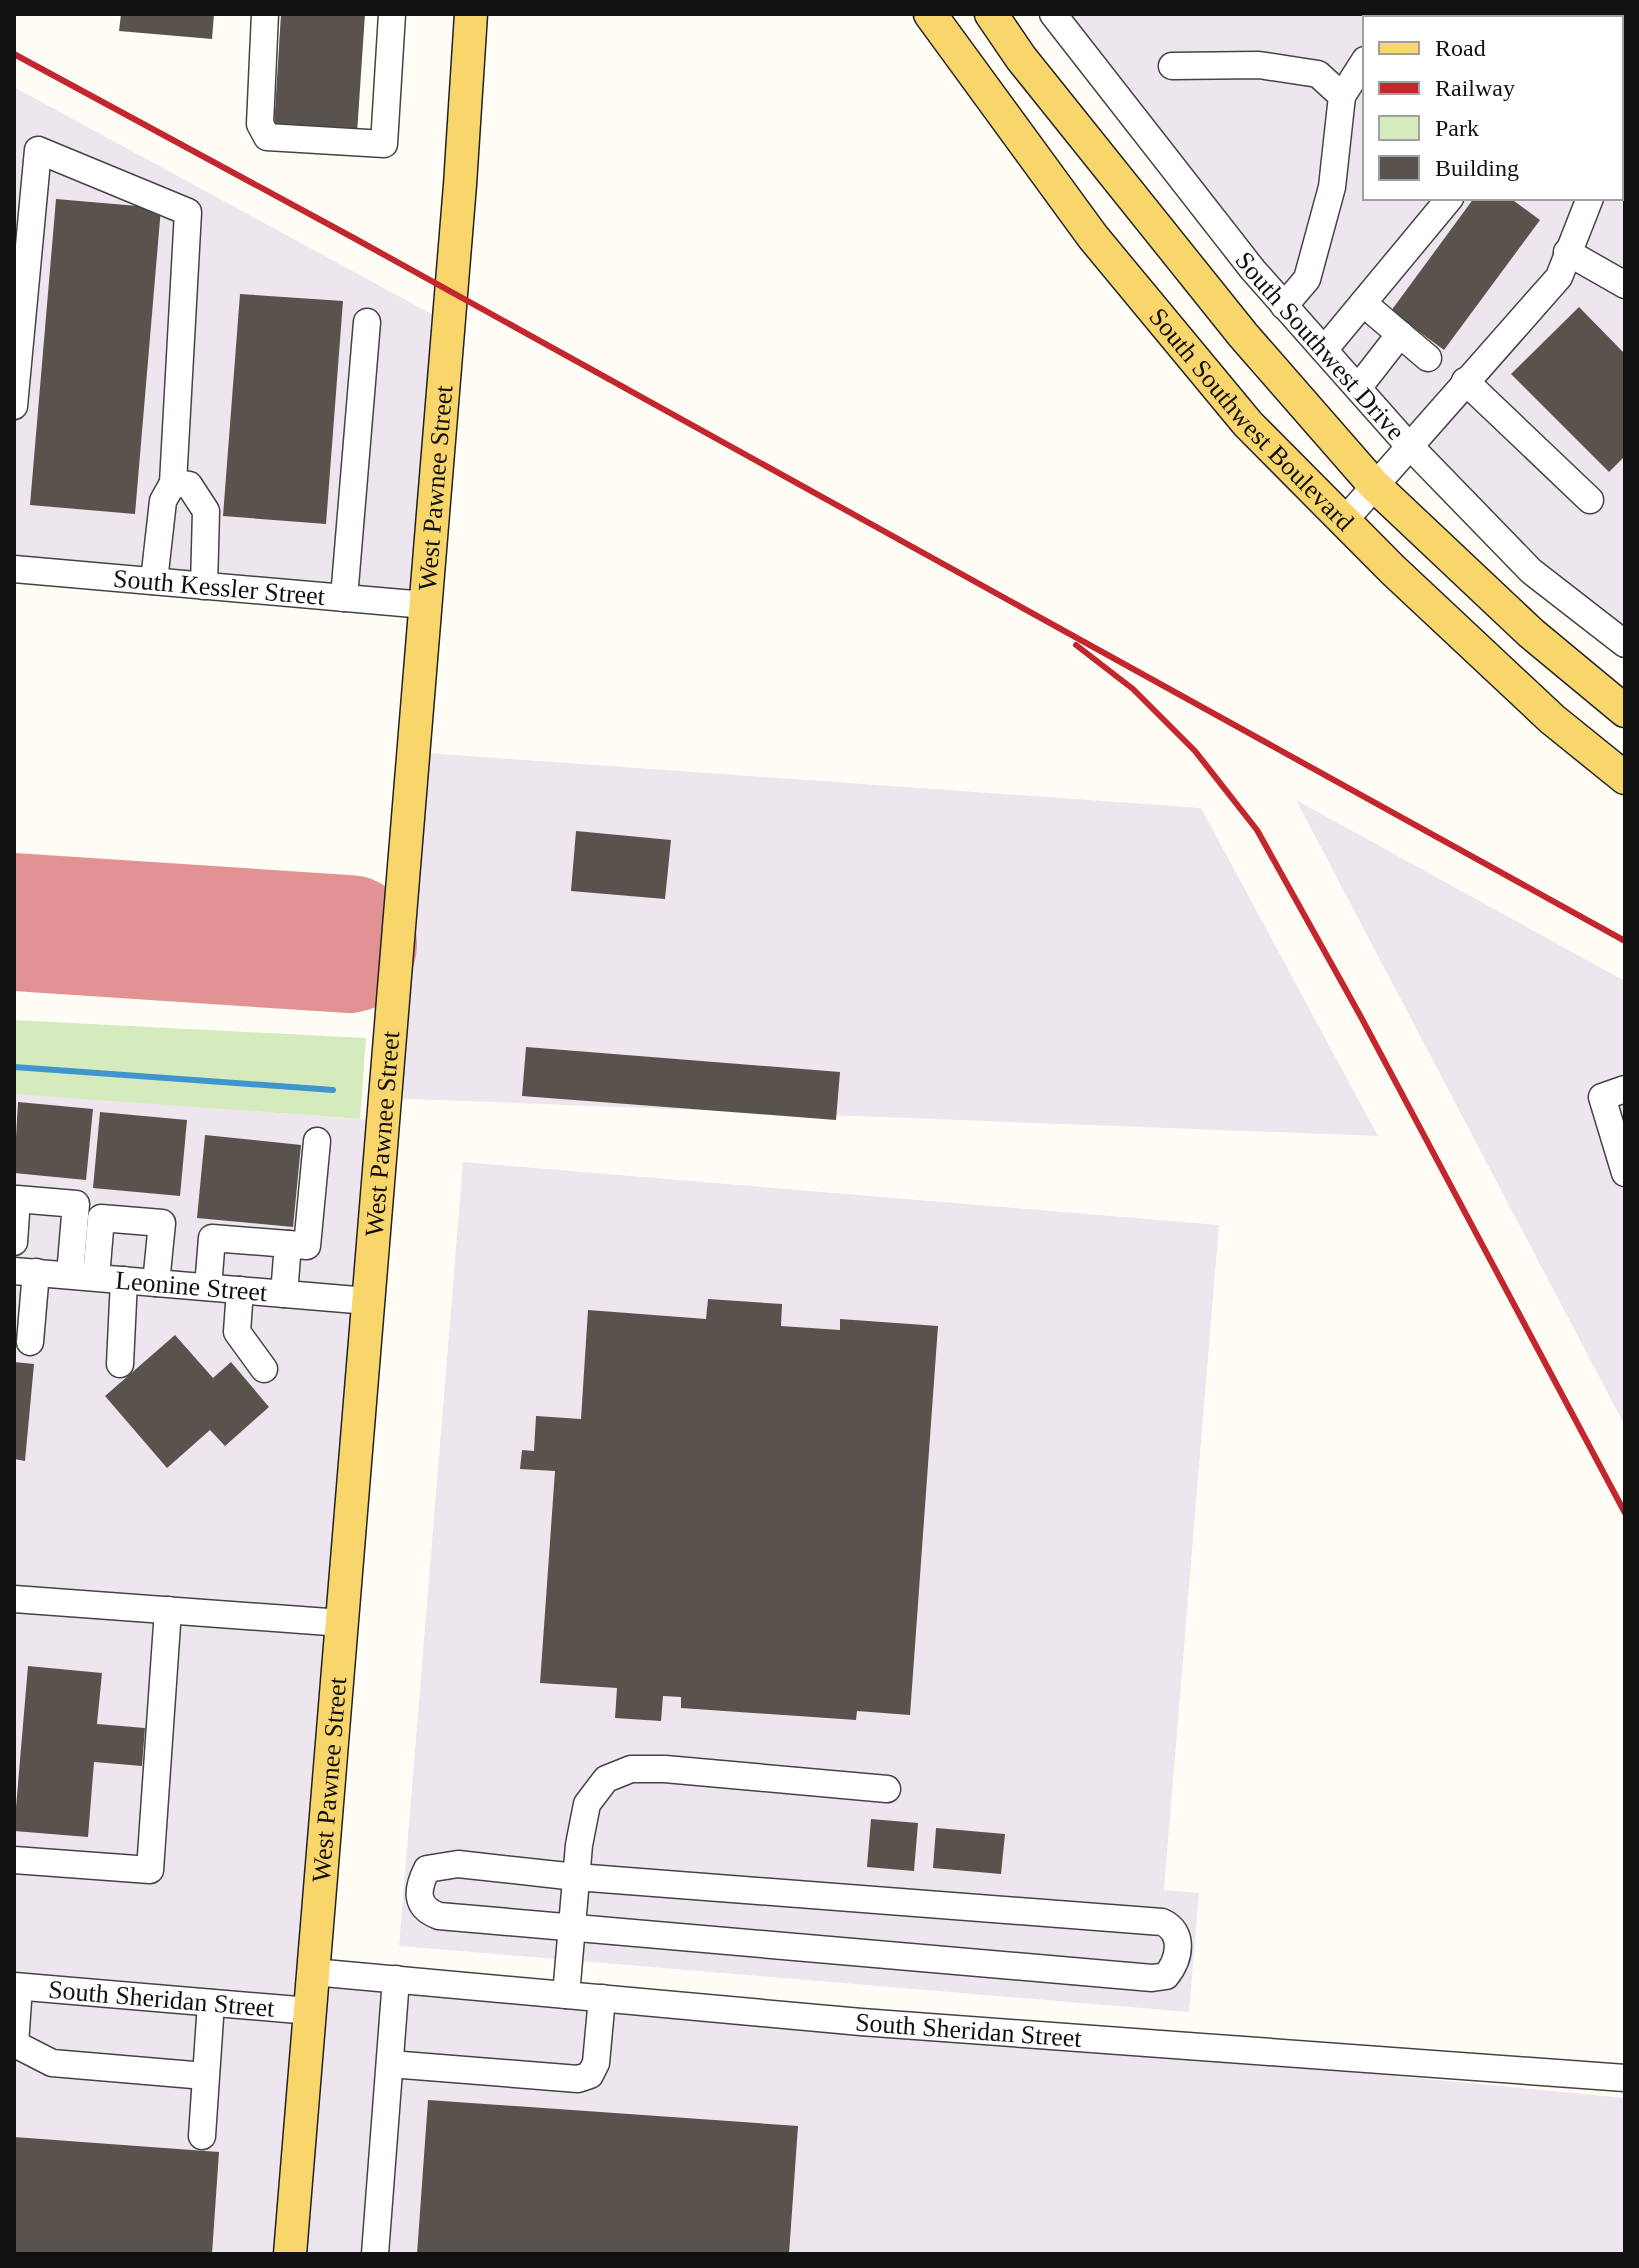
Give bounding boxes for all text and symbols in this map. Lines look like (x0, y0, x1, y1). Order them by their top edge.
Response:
legend (1363, 16, 1623, 200)
text: Road (1435, 35, 1486, 61)
text: Railway (1435, 75, 1515, 101)
text: Park (1435, 115, 1479, 141)
text: Building (1435, 155, 1519, 181)
street label: South Southwest Drive (1230, 246, 1411, 446)
street label: South Southwest Boulevard (1143, 302, 1360, 536)
street label: West Pawnee Street (412, 383, 458, 592)
street label: South Kessler Street (112, 563, 327, 611)
street label: West Pawnee Street (359, 1029, 405, 1238)
street label: Leonine Street (114, 1265, 269, 1307)
street label: West Pawnee Street (306, 1675, 352, 1883)
street label: South Sheridan Street (47, 1974, 276, 2023)
street label: South Sheridan Street (854, 2007, 1083, 2053)

